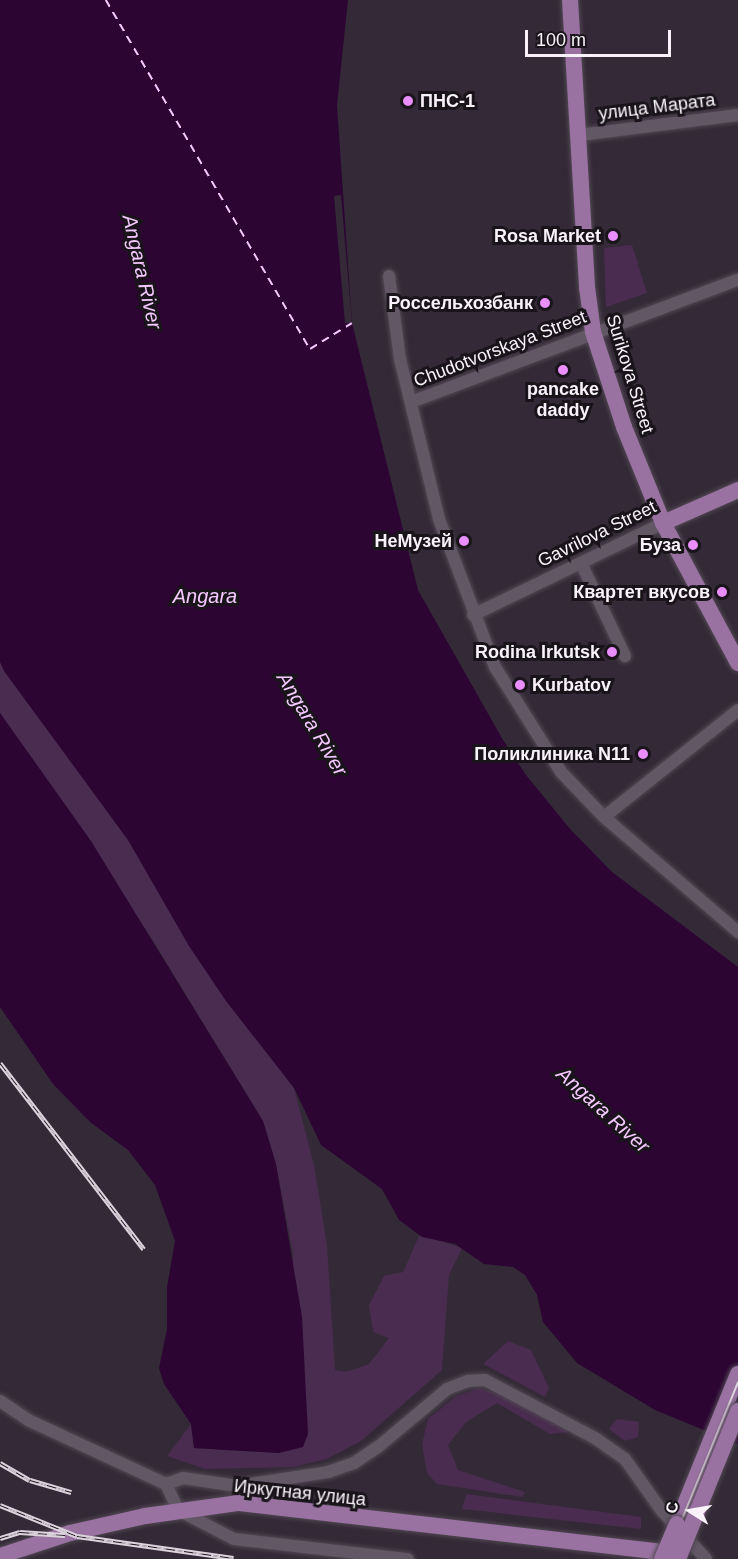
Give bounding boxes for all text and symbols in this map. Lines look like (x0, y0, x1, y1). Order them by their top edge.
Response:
scale bar (528, 18, 674, 56)
text: 100 m (536, 30, 586, 50)
street label: улица Марата (597, 89, 717, 125)
place label: ПНС-1 (420, 90, 475, 112)
marker: ПНС-1 (401, 94, 415, 108)
water label: Angara River (117, 212, 167, 332)
place label: Rosa Market (494, 225, 601, 247)
marker: Rosa Market (606, 229, 620, 243)
place label: Россельхозбанк (388, 292, 533, 314)
marker: Россельхозбанк (538, 296, 552, 310)
street label: Chudotvorskaya Street (411, 306, 589, 392)
street label: Surikova Street (602, 312, 658, 436)
marker: pancake daddy (556, 363, 570, 377)
place label: pancake daddy (527, 379, 599, 422)
street label: Gavrilova Street (534, 496, 660, 572)
place label: НеМузей (374, 530, 452, 552)
marker: НеМузей (457, 534, 471, 548)
place label: Буза (640, 534, 681, 556)
marker: Буза (686, 538, 700, 552)
place label: Квартет вкусов (573, 581, 710, 603)
water label: Angara (173, 584, 237, 608)
marker: Квартет вкусов (715, 585, 729, 599)
place label: Rodina Irkutsk (475, 641, 600, 663)
marker: Rodina Irkutsk (605, 645, 619, 659)
water label: Angara River (272, 668, 352, 780)
place label: Kurbatov (532, 674, 611, 696)
marker: Kurbatov (513, 678, 527, 692)
place label: Поликлиника N11 (474, 743, 630, 765)
marker: Поликлиника N11 (634, 745, 652, 763)
water label: Angara River (552, 1062, 654, 1158)
street label: Иркутная улица (233, 1475, 367, 1511)
north arrow (660, 1481, 720, 1541)
text: С (662, 1500, 681, 1515)

